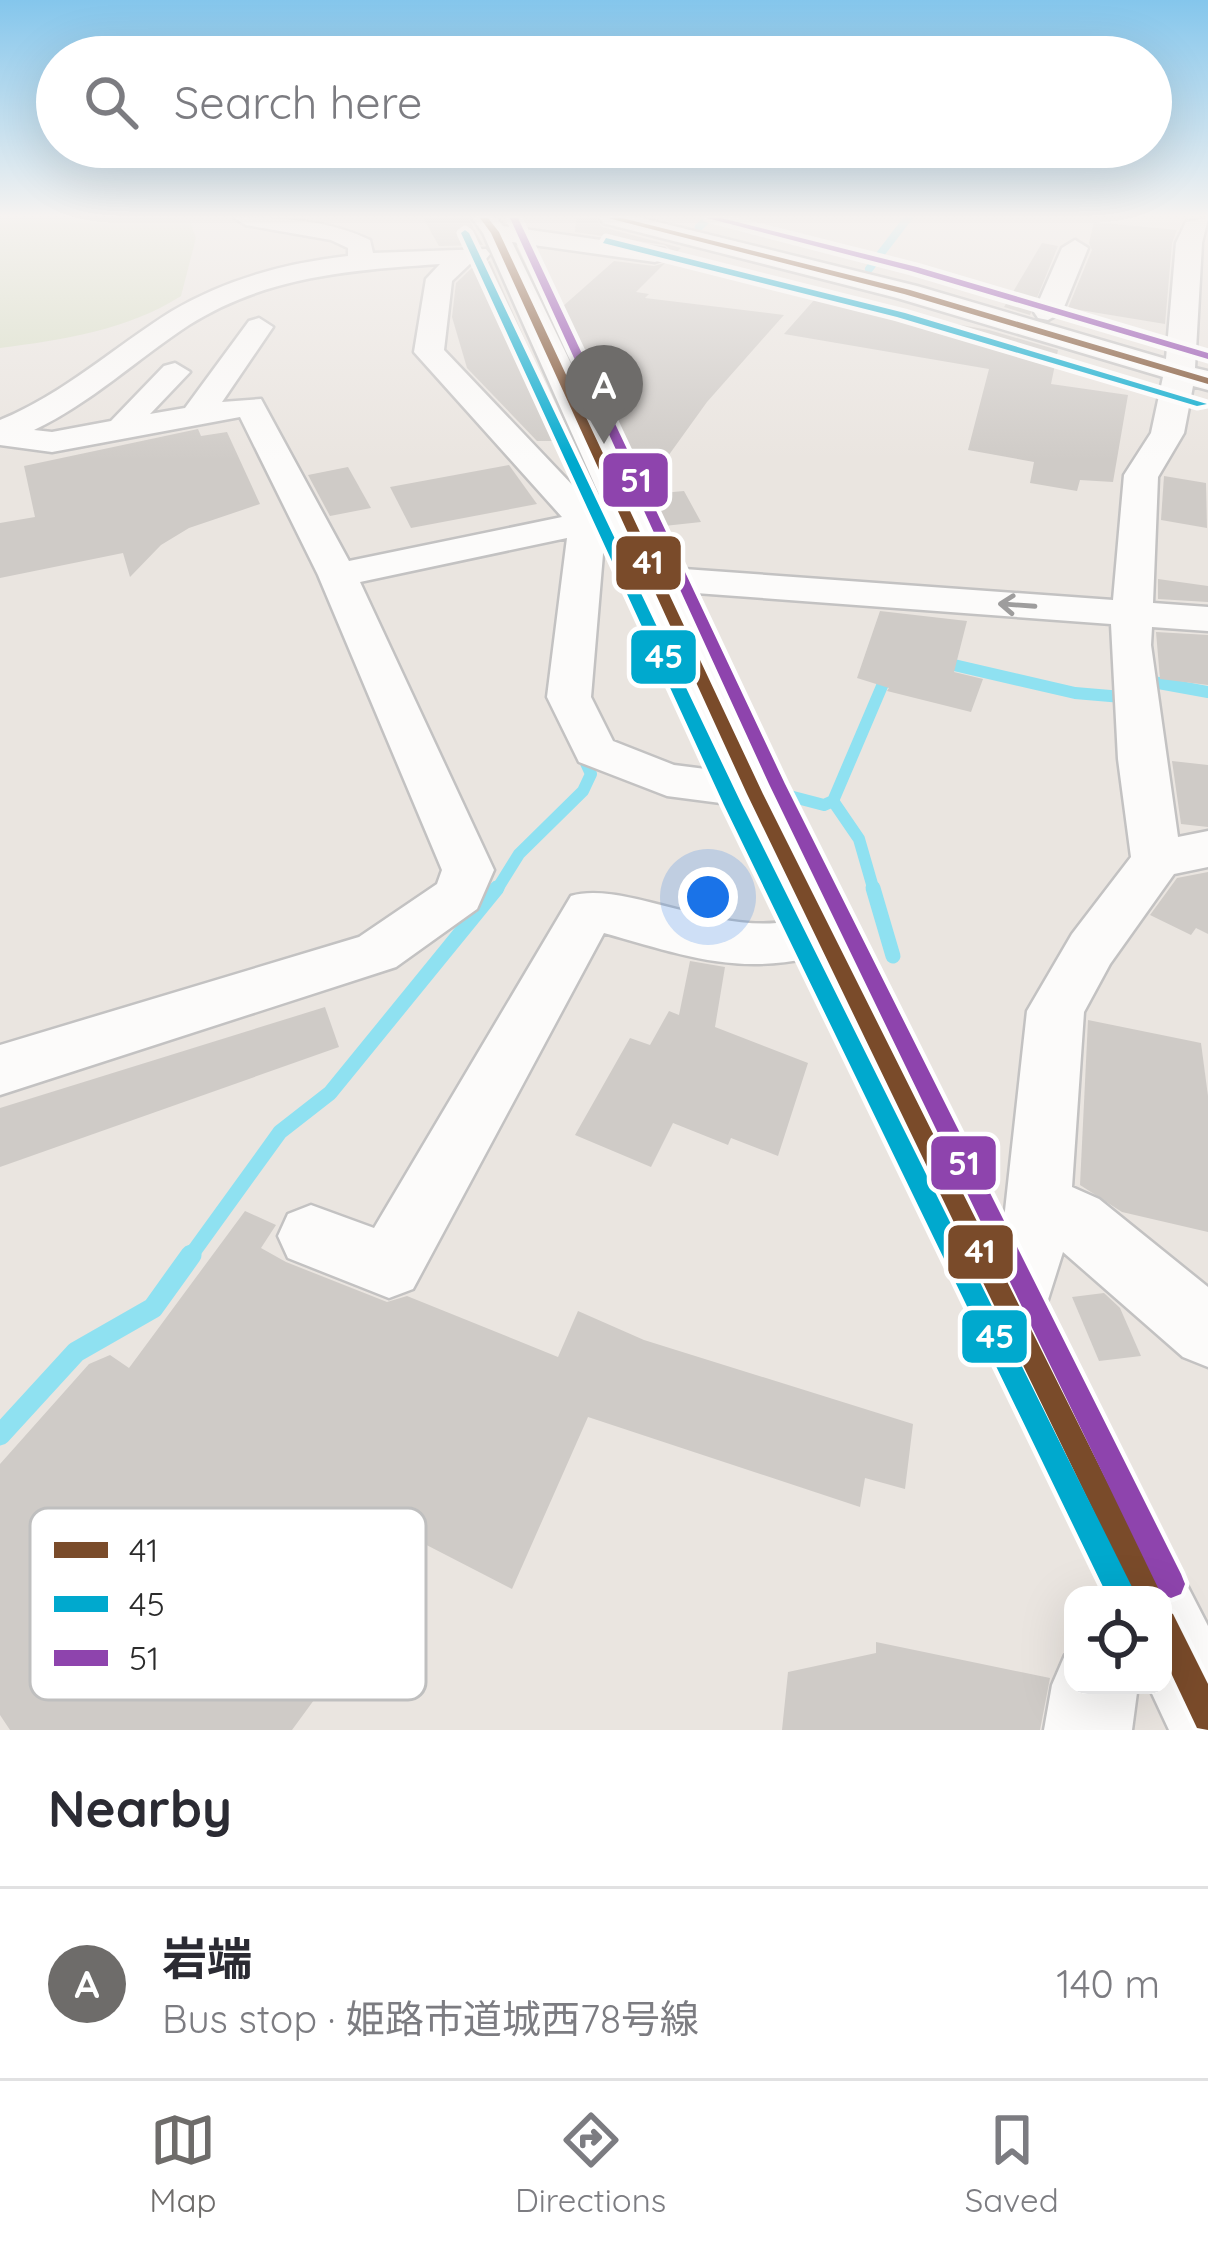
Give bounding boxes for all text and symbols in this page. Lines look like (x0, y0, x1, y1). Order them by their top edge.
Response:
search box (36, 36, 1172, 168)
icon: search (78, 69, 144, 135)
text: Search here (174, 74, 422, 130)
pin: A (565, 345, 643, 444)
line badge: 51 (601, 451, 670, 509)
text: 51 (620, 459, 652, 500)
line badge: 41 (614, 534, 683, 592)
text: 41 (632, 541, 664, 582)
one-way arrow (998, 594, 1037, 617)
line badge: 45 (629, 628, 698, 686)
text: 45 (645, 635, 683, 676)
your location (678, 867, 738, 927)
line badge: 51 (929, 1134, 998, 1192)
text: 51 (948, 1142, 980, 1183)
line badge: 41 (946, 1223, 1015, 1281)
text: 41 (964, 1230, 996, 1271)
line badge: 45 (960, 1308, 1029, 1365)
text: 45 (976, 1315, 1014, 1356)
legend (30, 1508, 426, 1700)
text: 41 (129, 1529, 158, 1570)
text: 45 (129, 1583, 165, 1624)
map controls (1064, 1586, 1172, 1694)
button: locate (1064, 1586, 1172, 1694)
text: 51 (129, 1637, 159, 1678)
text: Nearby (48, 1776, 232, 1840)
text: 岩端 (162, 1930, 252, 1986)
text: A (75, 1959, 99, 2008)
text: 140 m (1056, 1959, 1160, 2008)
text: Bus stop · 姫路市道城西78号線 (162, 1994, 699, 2043)
tab: Map (149, 2107, 217, 2220)
tab: Directions (515, 2107, 666, 2220)
tab: Saved (965, 2107, 1059, 2220)

